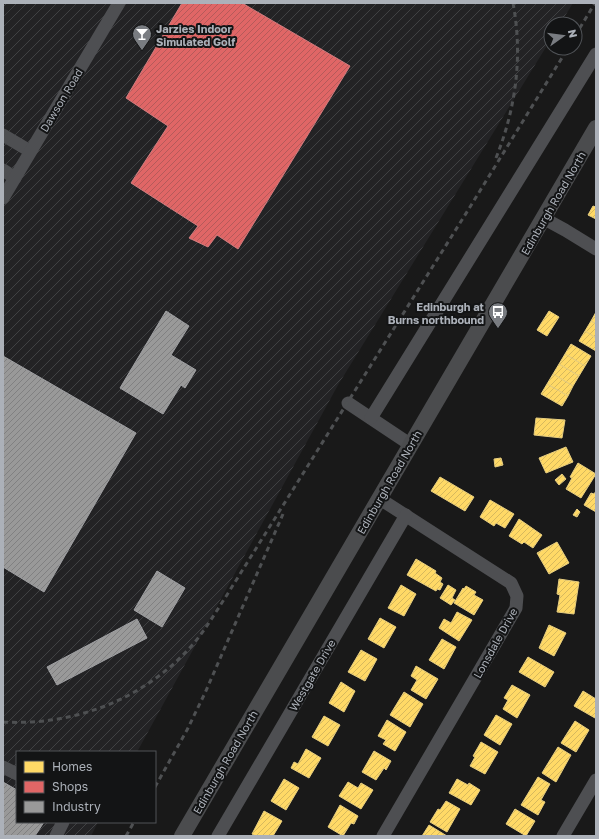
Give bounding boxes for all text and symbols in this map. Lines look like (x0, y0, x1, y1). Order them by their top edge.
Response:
north arrow (543, 16, 583, 56)
place label: Jarzies Indoor Simulated Golf (156, 22, 235, 48)
bar icon: Jarzies Indoor Simulated Golf (131, 23, 153, 51)
text: N (566, 28, 581, 39)
street label: Dawson Road (37, 66, 85, 134)
street label: Edinburgh Road North (518, 149, 588, 257)
place label: Edinburgh at Burns northbound (388, 300, 485, 326)
bus stop icon: Edinburgh at Burns northbound (487, 301, 509, 329)
street label: Edinburgh Road North (354, 428, 424, 536)
street label: Lonsdale Drive (470, 606, 520, 680)
street label: Westgate Drive (286, 637, 338, 713)
street label: Edinburgh Road North (190, 708, 260, 816)
legend (16, 751, 156, 823)
text: Homes (52, 759, 92, 774)
text: Shops (52, 779, 88, 794)
text: Industry (52, 799, 101, 814)

